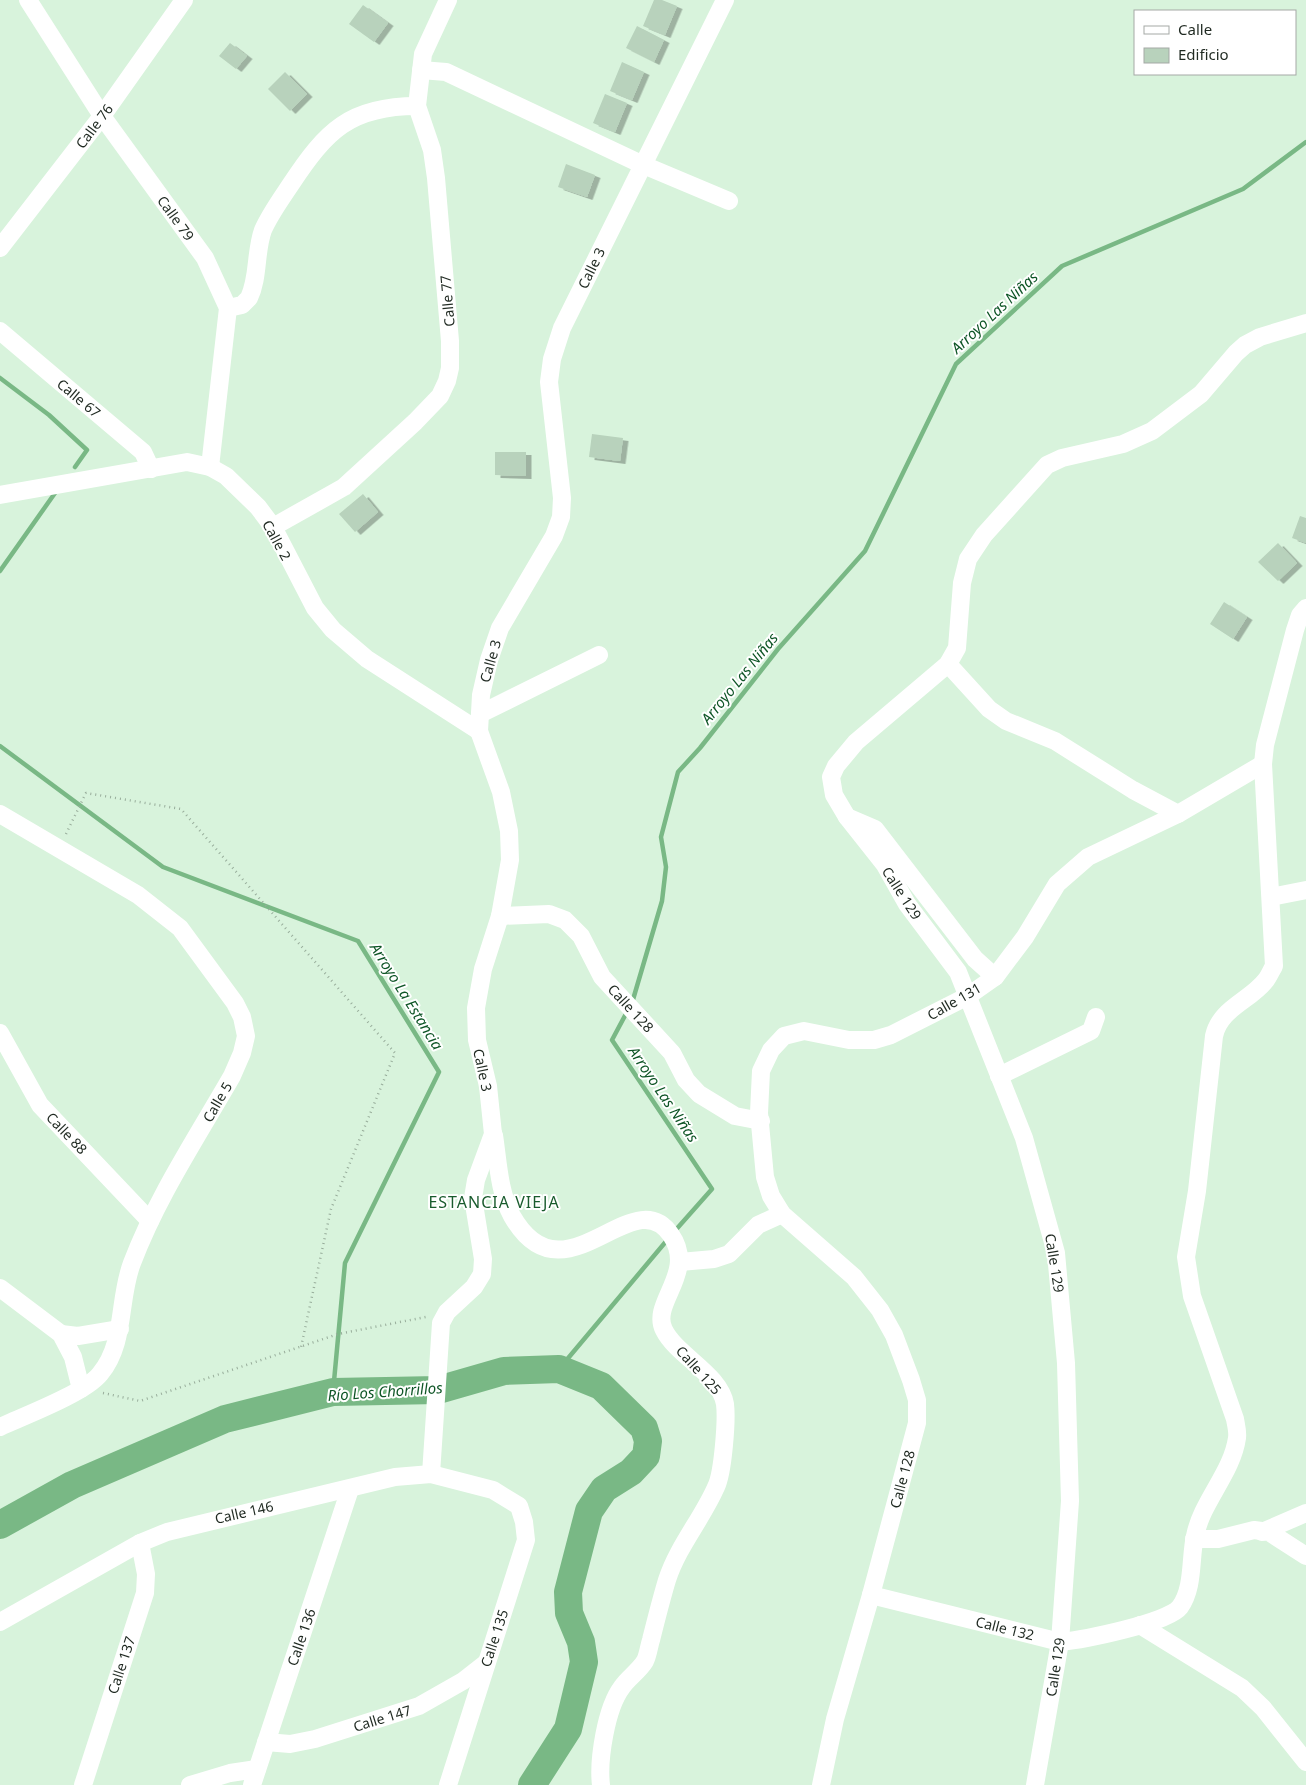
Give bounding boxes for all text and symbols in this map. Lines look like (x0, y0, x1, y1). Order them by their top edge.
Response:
legend (1134, 10, 1296, 75)
text: Calle (1178, 19, 1212, 39)
text: Edificio (1178, 44, 1229, 64)
street label: Calle 76 (71, 100, 117, 152)
street label: Calle 79 (153, 192, 199, 244)
street label: Calle 3 (573, 244, 609, 292)
water label: Arroyo Las Niñas (946, 266, 1042, 358)
street label: Calle 77 (435, 275, 459, 327)
street label: Calle 67 (53, 374, 105, 422)
street label: Calle 2 (258, 516, 296, 564)
water label: Arroyo Las Niñas (695, 628, 782, 729)
street label: Calle 3 (475, 637, 505, 685)
street label: Calle 129 (878, 863, 926, 923)
water label: Arroyo La Estancia (365, 938, 448, 1054)
street label: Calle 131 (923, 978, 985, 1024)
street label: Calle 128 (604, 980, 658, 1036)
water label: Arroyo Las Niñas (624, 1041, 704, 1146)
street label: Calle 3 (469, 1047, 497, 1093)
street label: Calle 5 (198, 1078, 236, 1126)
street label: Calle 88 (42, 1108, 92, 1158)
district label: ESTANCIA VIEJA (428, 1191, 560, 1213)
street label: Calle 129 (1041, 1232, 1069, 1294)
street label: Calle 125 (672, 1342, 726, 1398)
water label: Río Los Chorrillos (327, 1377, 444, 1405)
street label: Calle 128 (885, 1448, 919, 1510)
street label: Calle 146 (213, 1496, 275, 1528)
street label: Calle 136 (282, 1606, 320, 1668)
street label: Calle 135 (476, 1607, 512, 1669)
street label: Calle 132 (974, 1612, 1036, 1644)
street label: Calle 137 (103, 1634, 139, 1696)
street label: Calle 129 (1041, 1636, 1069, 1698)
street label: Calle 147 (351, 1700, 413, 1736)

